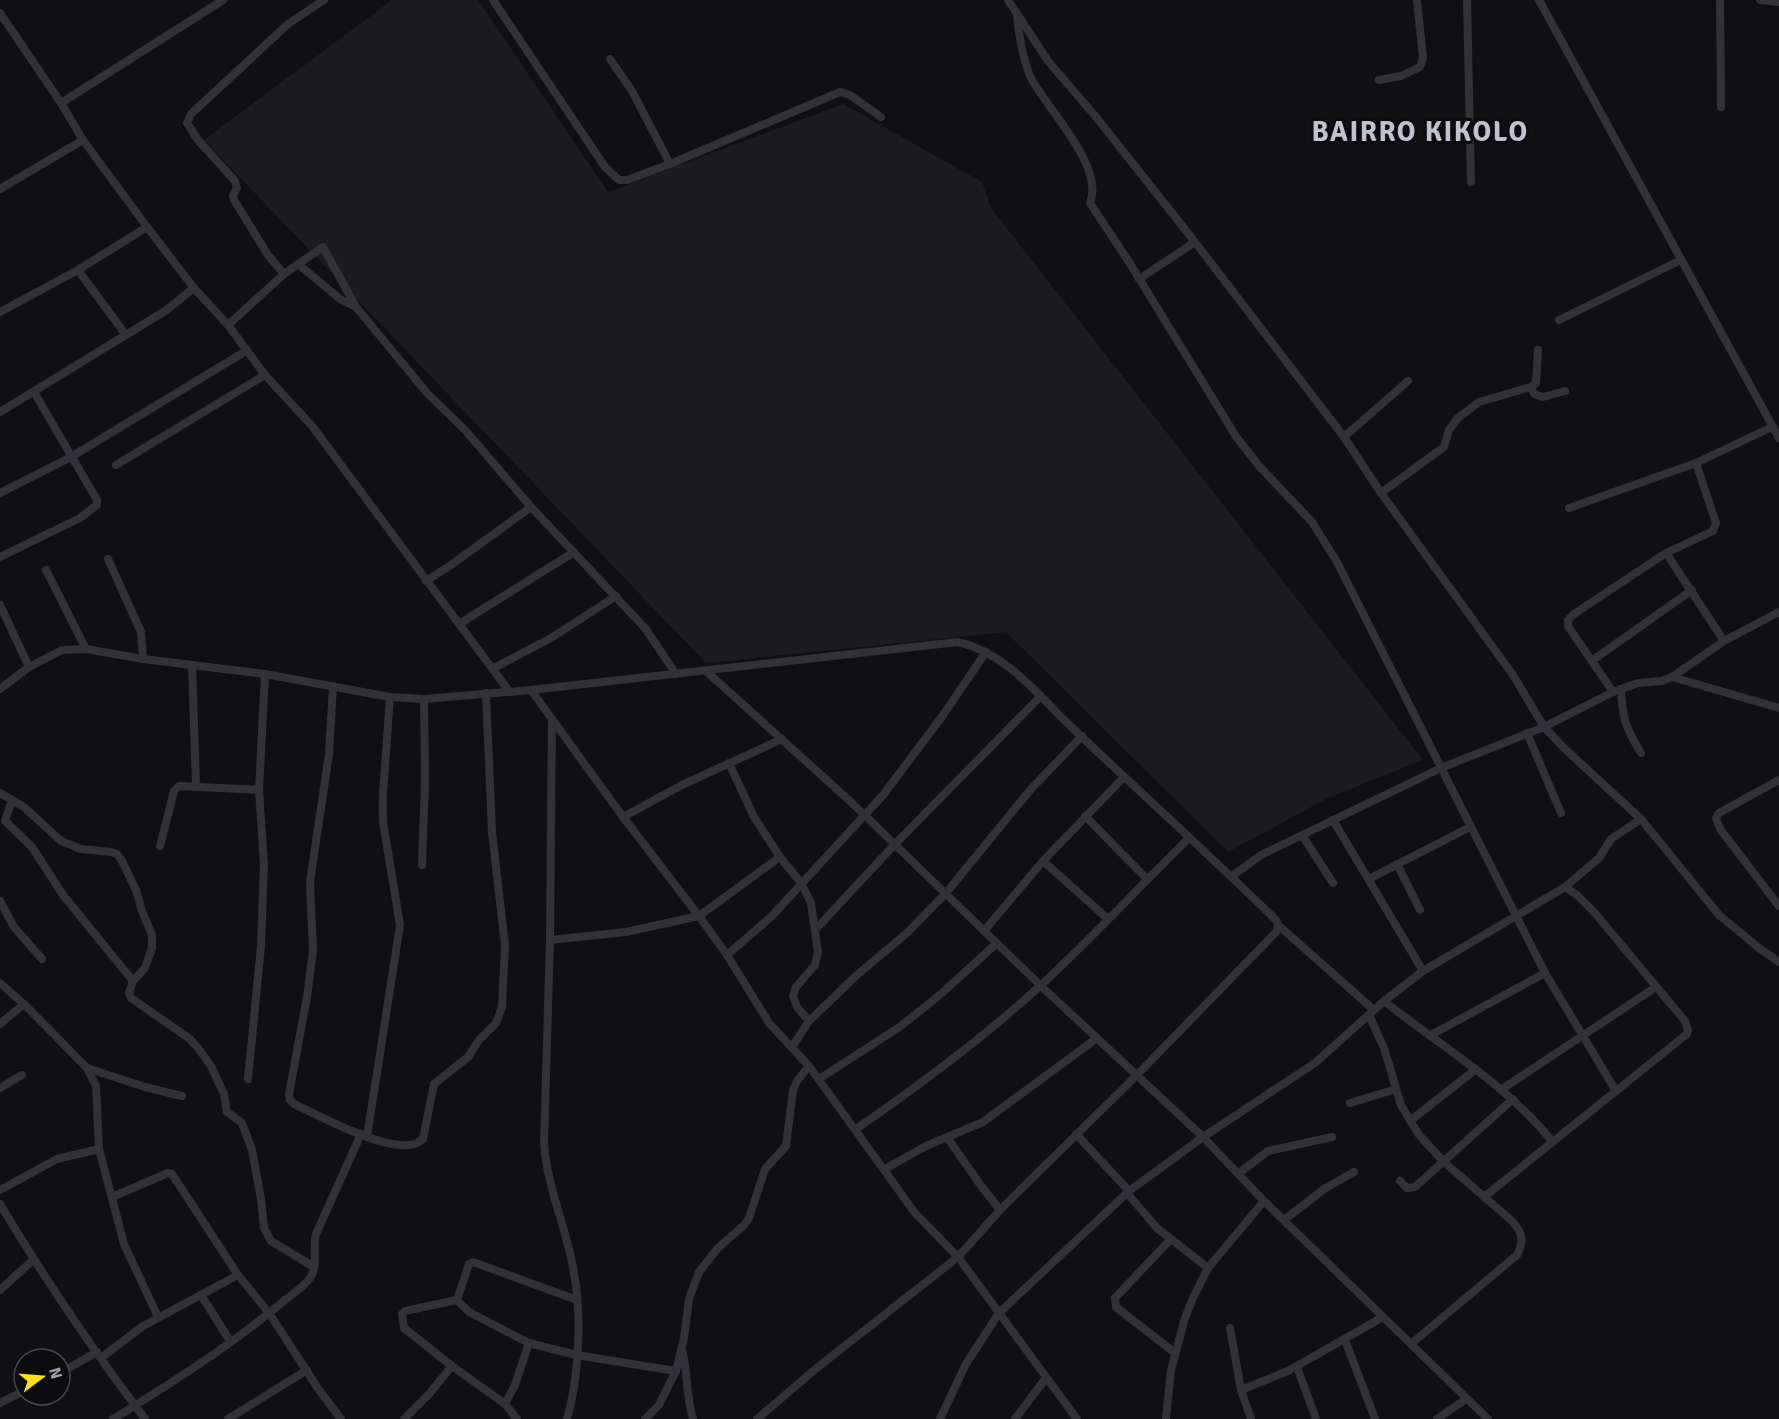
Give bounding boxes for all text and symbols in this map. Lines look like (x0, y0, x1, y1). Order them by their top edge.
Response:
district label: BAIRRO KIKOLO (1311, 115, 1529, 149)
north arrow (12, 1347, 72, 1407)
text: N (44, 1365, 67, 1381)

